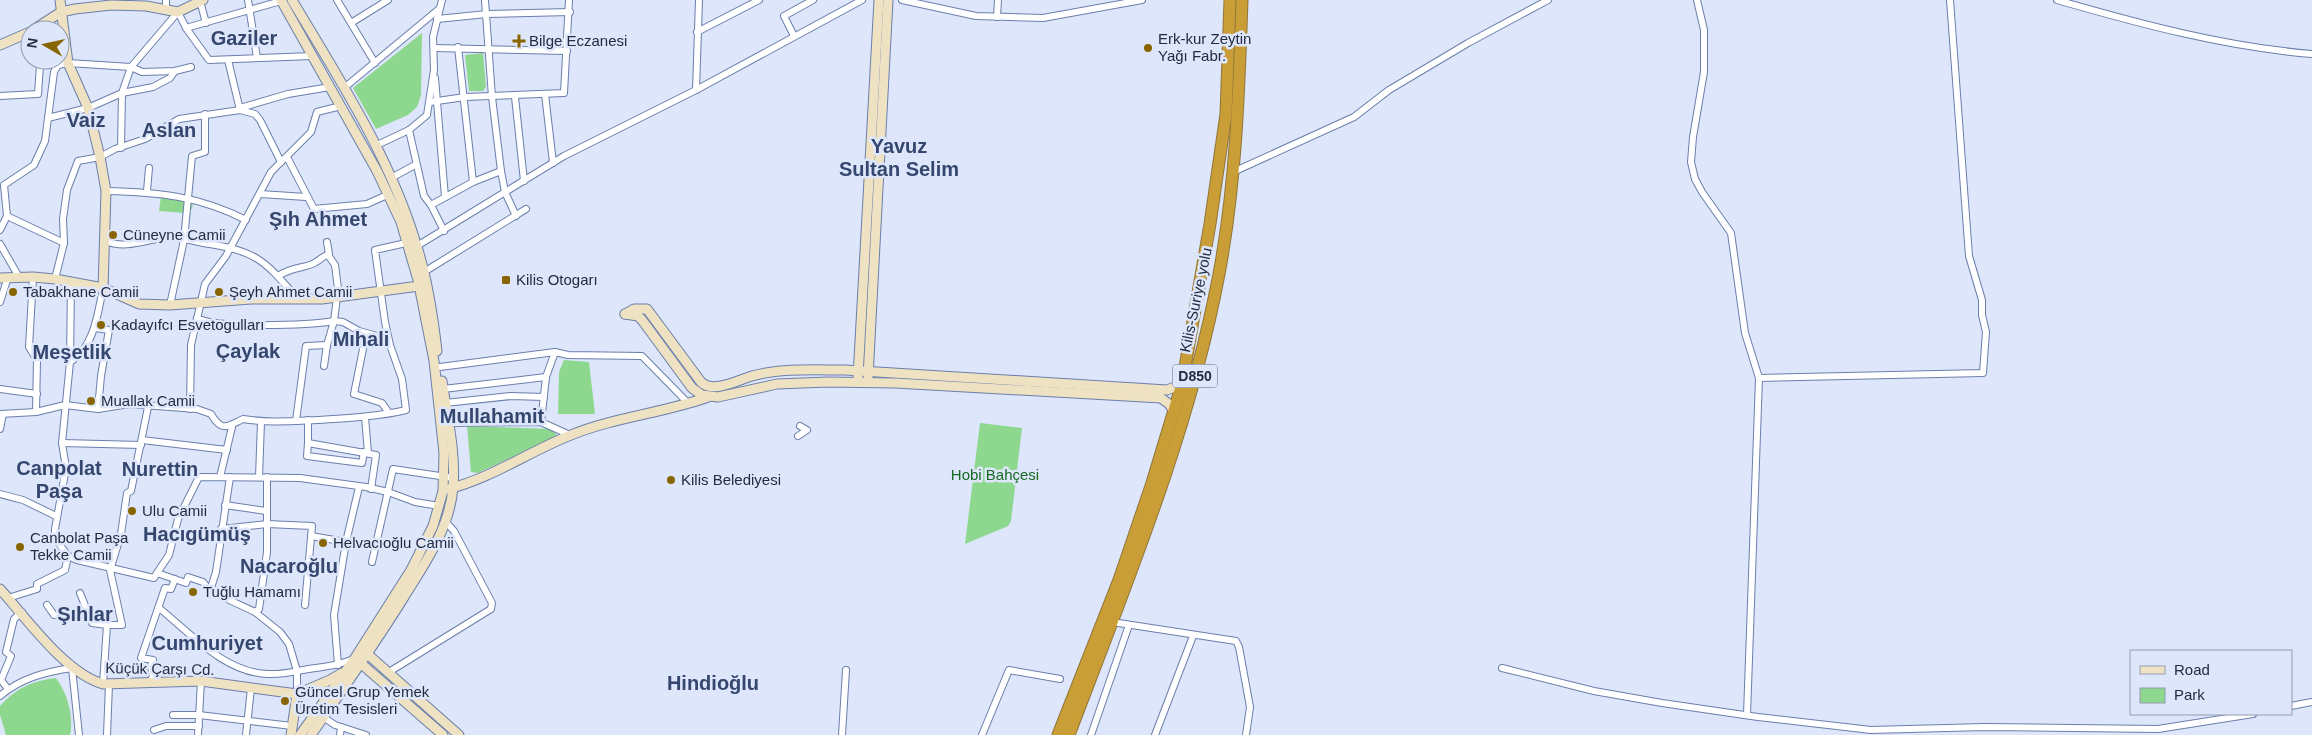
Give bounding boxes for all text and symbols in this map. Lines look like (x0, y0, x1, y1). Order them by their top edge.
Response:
north arrow (20, 20, 70, 70)
district label: Gaziler (211, 27, 278, 49)
place label: Erk-kur Zeytin Yağı Fabr. (1158, 30, 1251, 64)
place label: Bilge Eczanesi (529, 32, 627, 49)
marker: Bilge Eczanesi (513, 35, 525, 47)
text: N (23, 37, 41, 49)
marker: Erk-kur Zeytin Yağı Fabr. (1142, 42, 1154, 54)
district label: Vaiz (67, 109, 105, 131)
district label: Aslan (142, 119, 196, 141)
district label: Yavuz Sultan Selim (839, 135, 959, 180)
district label: Şıh Ahmet (269, 208, 367, 230)
place label: Cüneyne Camii (123, 226, 226, 243)
marker: Cüneyne Camii (107, 229, 119, 241)
street label: Kilis-Suriye yolu (1176, 246, 1215, 354)
place label: Kilis Otogarı (516, 271, 598, 288)
marker: Kilis Otogarı (500, 274, 512, 286)
place label: Tabakhane Camii (23, 283, 139, 300)
place label: Şeyh Ahmet Camii (229, 283, 352, 300)
marker: Tabakhane Camii (7, 286, 19, 298)
marker: Şeyh Ahmet Camii (213, 286, 225, 298)
place label: Kadayıfcı Esvetogulları (111, 316, 264, 333)
marker: Kadayıfcı Esvetogulları (95, 319, 107, 331)
district label: Mıhali (333, 328, 389, 350)
district label: Çaylak (216, 340, 281, 362)
district label: Meşetlik (33, 341, 112, 363)
road number: D850 (1172, 364, 1218, 388)
place label: Muallak Camii (101, 392, 195, 409)
marker: Muallak Camii (85, 395, 97, 407)
district label: Mullahamit (440, 405, 545, 427)
district label: Canpolat Paşa (16, 457, 102, 502)
district label: Nurettin (122, 458, 198, 480)
park label: Hobi Bahçesi (951, 466, 1039, 483)
place label: Kilis Belediyesi (681, 471, 781, 488)
marker: Kilis Belediyesi (665, 474, 677, 486)
place label: Ulu Camii (142, 502, 207, 519)
marker: Ulu Camii (126, 505, 138, 517)
district label: Hacıgümüş (143, 523, 251, 545)
place label: Canbolat Paşa Tekke Camii (30, 529, 129, 563)
place label: Helvacıoğlu Camii (333, 534, 454, 551)
marker: Helvacıoğlu Camii (317, 537, 329, 549)
marker: Canbolat Paşa Tekke Camii (14, 541, 26, 553)
district label: Nacaroğlu (240, 555, 338, 577)
place label: Tuğlu Hamamı (203, 583, 301, 600)
marker: Tuğlu Hamamı (187, 586, 199, 598)
district label: Şıhlar (57, 603, 113, 625)
district label: Cumhuriyet (151, 632, 263, 654)
legend (2130, 650, 2292, 715)
street label: Küçük Çarşı Cd. (105, 659, 215, 678)
text: Road (2174, 661, 2210, 678)
district label: Hindioğlu (667, 672, 759, 694)
place label: Güncel Grup Yemek Üretim Tesisleri (295, 683, 430, 717)
text: Park (2174, 686, 2205, 703)
marker: Güncel Grup Yemek Üretim Tesisleri (279, 695, 291, 707)

